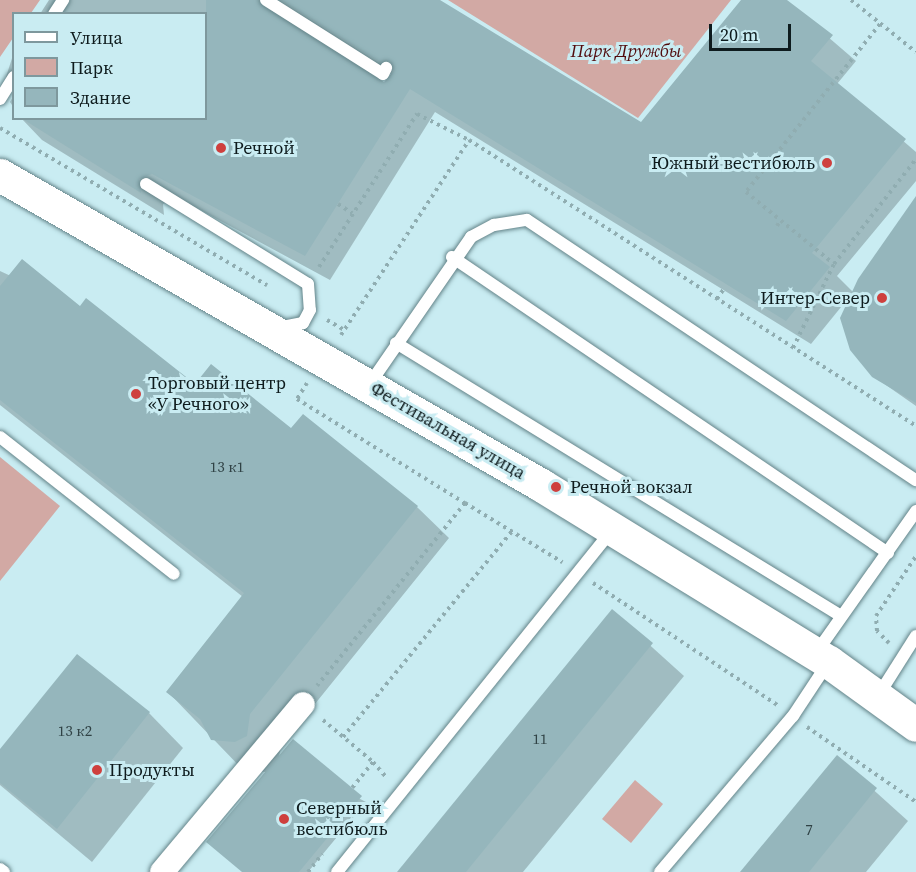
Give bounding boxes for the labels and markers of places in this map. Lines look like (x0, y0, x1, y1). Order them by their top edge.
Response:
place label: Речной (233, 137, 295, 159)
marker: Речной (214, 141, 228, 155)
place label: Южный вестибюль (651, 152, 815, 174)
marker: Южный вестибюль (820, 156, 834, 170)
place label: Интер-Север (760, 287, 870, 309)
marker: Интер-Север (875, 291, 889, 305)
place label: Торговый центр «У Речного» (148, 373, 286, 416)
marker: Торговый центр «У Речного» (129, 387, 143, 401)
place label: Речной вокзал (570, 476, 693, 498)
marker: Речной вокзал (547, 478, 565, 496)
place label: Продукты (109, 759, 195, 781)
marker: Продукты (90, 763, 104, 777)
place label: Северный вестибюль (296, 798, 387, 840)
marker: Северный вестибюль (277, 812, 291, 826)

